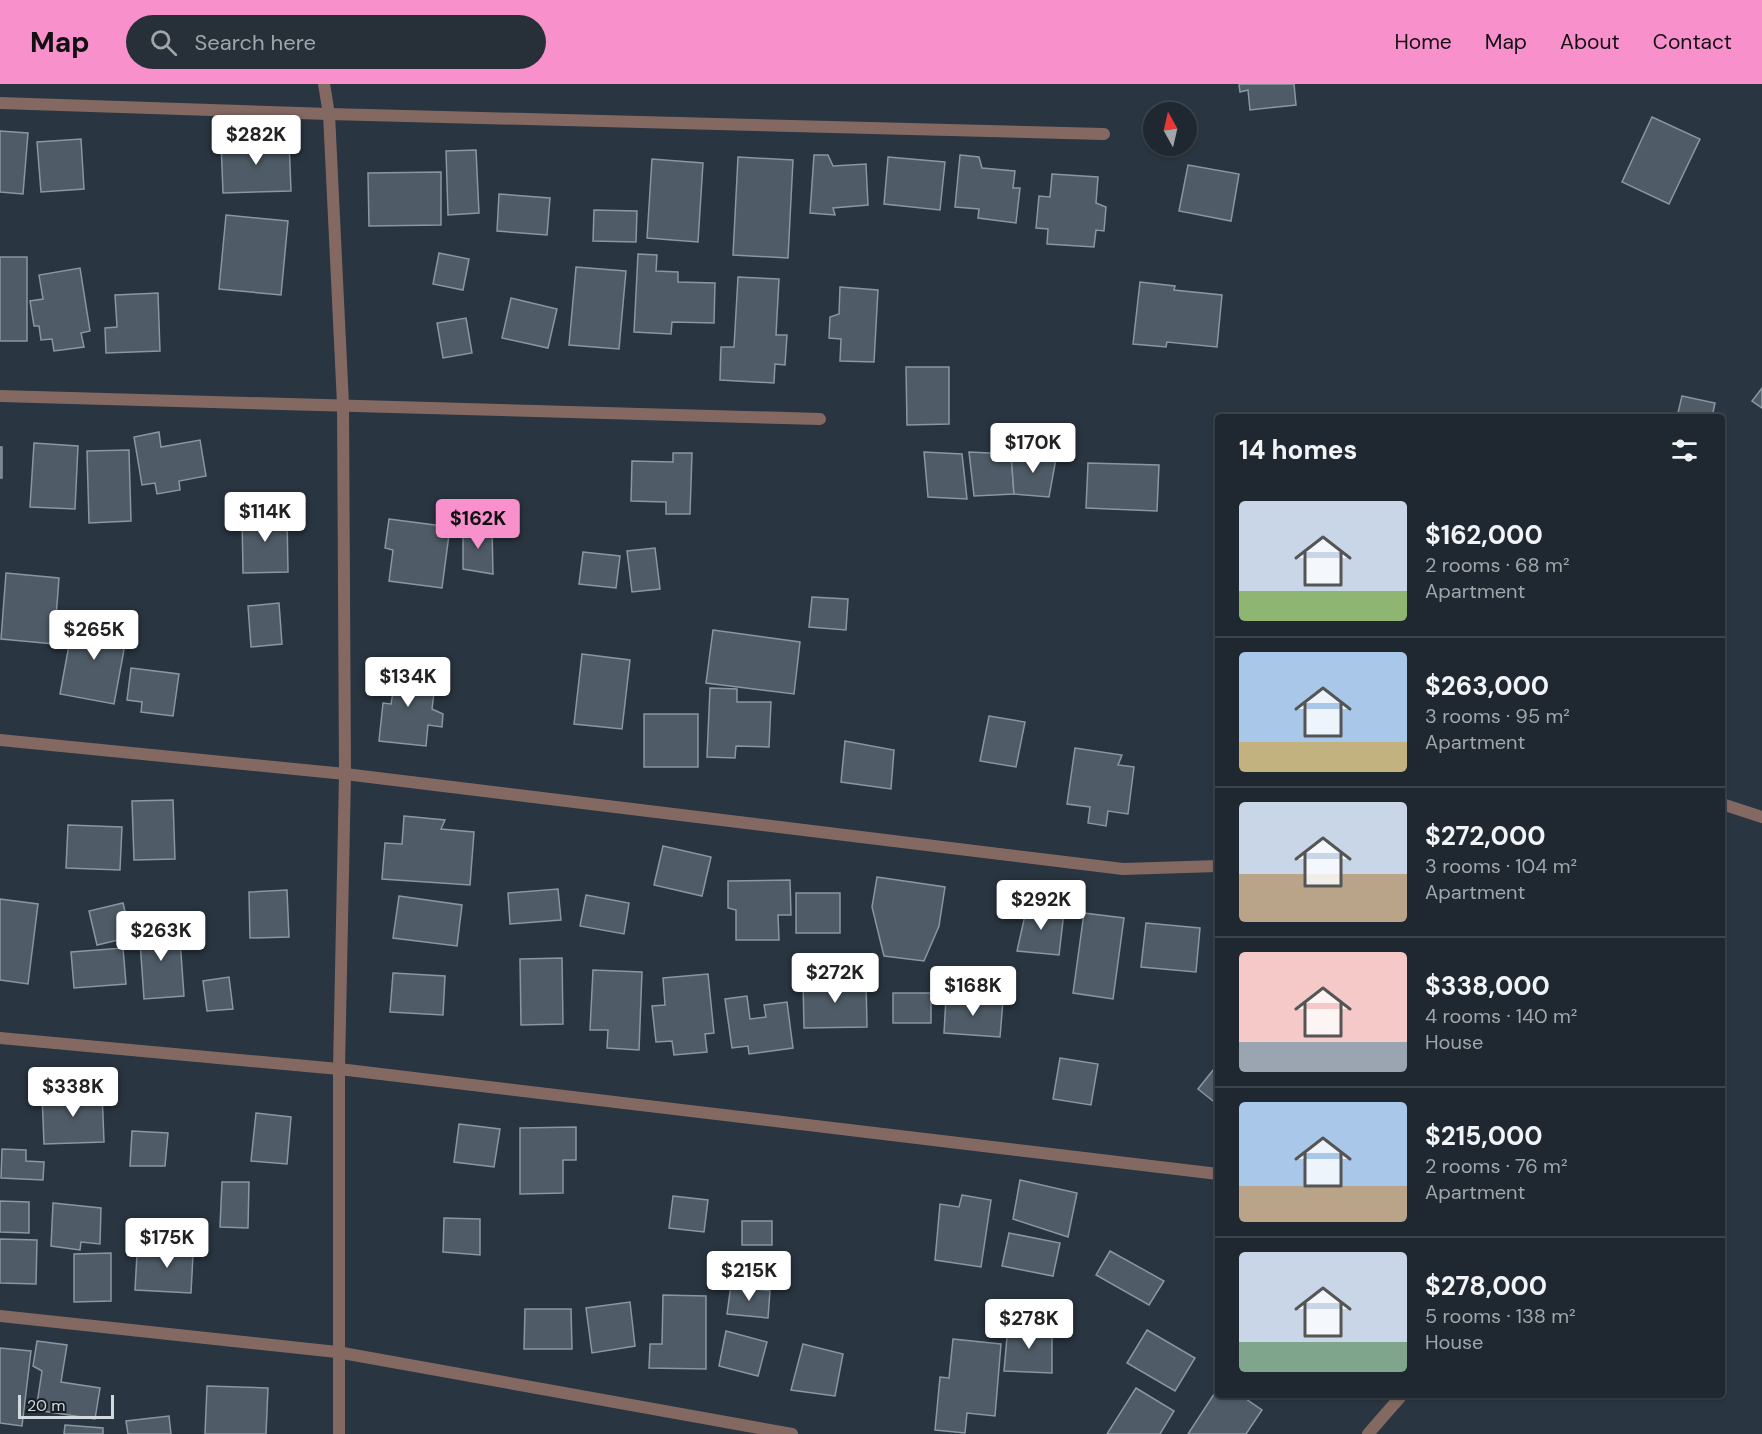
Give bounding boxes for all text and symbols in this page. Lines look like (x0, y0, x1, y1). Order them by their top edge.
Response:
search box (126, 15, 546, 69)
text: Map (30, 24, 90, 61)
icon: search (147, 26, 180, 59)
text: Search here (195, 28, 316, 57)
text: Home (1394, 28, 1452, 56)
text: Map (1485, 28, 1527, 56)
text: About (1560, 28, 1620, 56)
text: Contact (1653, 28, 1732, 56)
north arrow (1143, 102, 1197, 156)
map controls (1143, 102, 1197, 156)
pin: $282K (214, 115, 298, 166)
text: $282K (226, 121, 286, 147)
pin: $170K (991, 423, 1075, 474)
text: $170K (1004, 429, 1062, 455)
text: 14 homes (1239, 433, 1357, 467)
icon: filters (1668, 434, 1701, 467)
pin: $114K (223, 492, 307, 543)
text: $114K (239, 498, 291, 524)
pin: $162K (436, 499, 520, 550)
text: $162K (450, 505, 506, 531)
text: $162,000 (1425, 518, 1543, 552)
icon: home (1287, 525, 1359, 597)
text: 2 rooms · 68 m² (1425, 552, 1570, 578)
text: Apartment (1425, 578, 1525, 604)
pin: $265K (52, 610, 136, 661)
text: $265K (63, 616, 125, 642)
pin: $134K (366, 657, 450, 708)
text: $134K (379, 663, 437, 689)
text: $263,000 (1425, 669, 1549, 703)
icon: home (1287, 676, 1359, 748)
text: 3 rooms · 95 m² (1425, 703, 1570, 729)
text: Apartment (1425, 729, 1525, 755)
text: $272,000 (1425, 819, 1546, 853)
icon: home (1287, 826, 1359, 898)
text: 3 rooms · 104 m² (1425, 853, 1577, 879)
text: Apartment (1425, 879, 1525, 905)
pin: $292K (999, 880, 1083, 931)
text: $292K (1011, 886, 1071, 912)
pin: $263K (119, 911, 203, 962)
text: $263K (130, 917, 192, 943)
pin: $272K (793, 953, 877, 1004)
text: $272K (806, 959, 864, 985)
pin: $168K (931, 966, 1015, 1017)
text: $338,000 (1425, 969, 1550, 1003)
text: $168K (944, 972, 1002, 998)
icon: home (1287, 976, 1359, 1048)
text: 4 rooms · 140 m² (1425, 1003, 1577, 1029)
text: House (1425, 1029, 1483, 1055)
pin: $338K (31, 1067, 115, 1118)
text: $338K (42, 1073, 104, 1099)
text: $215,000 (1425, 1119, 1543, 1153)
icon: home (1287, 1126, 1359, 1198)
text: 2 rooms · 76 m² (1425, 1153, 1568, 1179)
text: Apartment (1425, 1179, 1525, 1205)
pin: $175K (125, 1218, 209, 1269)
text: $175K (139, 1224, 195, 1250)
pin: $215K (707, 1251, 791, 1302)
text: $215K (721, 1257, 777, 1283)
text: $278,000 (1425, 1269, 1547, 1303)
icon: home (1287, 1276, 1359, 1348)
pin: $278K (987, 1299, 1071, 1350)
text: 5 rooms · 138 m² (1425, 1303, 1576, 1329)
text: $278K (999, 1305, 1059, 1331)
text: House (1425, 1329, 1483, 1355)
scale bar (18, 1392, 114, 1420)
text: 20 m (27, 1395, 66, 1416)

